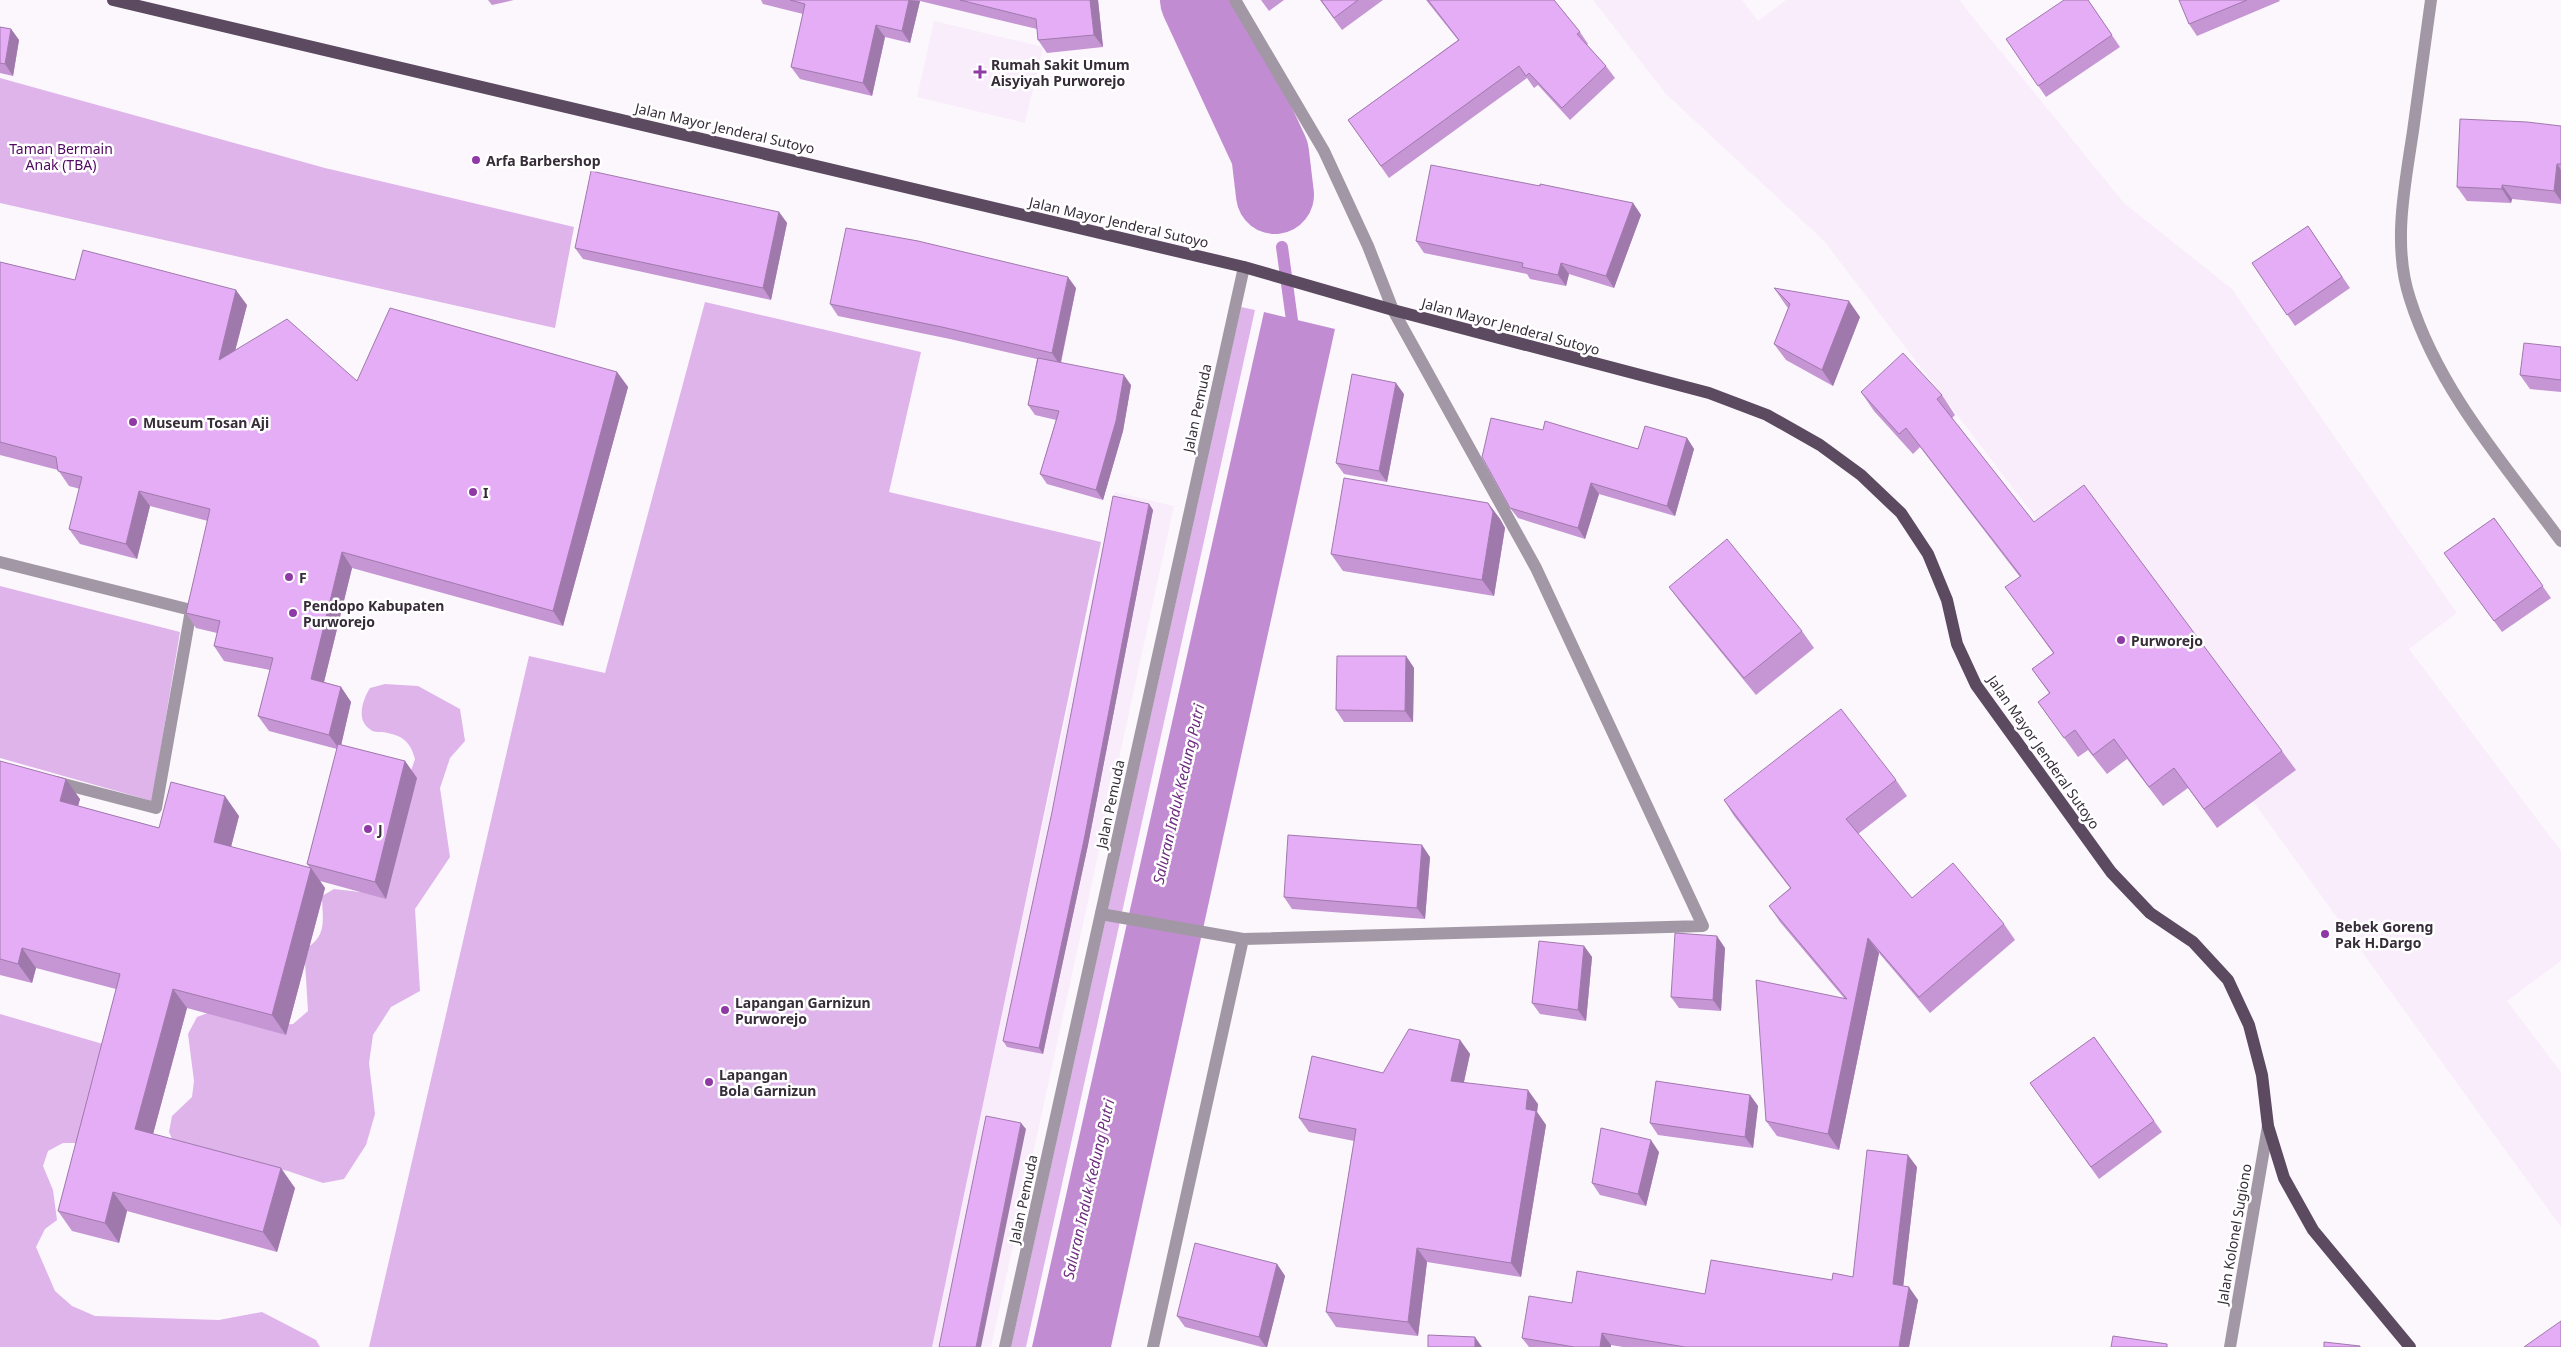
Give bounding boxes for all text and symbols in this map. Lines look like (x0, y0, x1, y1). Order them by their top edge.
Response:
place label: Rumah Sakit Umum Aisyiyah Purworejo (991, 55, 1130, 90)
marker: Rumah Sakit Umum Aisyiyah Purworejo (973, 65, 987, 79)
street label: Jalan Mayor Jenderal Sutoyo (631, 98, 817, 158)
park label: Taman Bermain Anak (TBA) (9, 139, 113, 174)
place label: Arfa Barbershop (486, 151, 601, 170)
marker: Arfa Barbershop (470, 154, 482, 166)
street label: Jalan Mayor Jenderal Sutoyo (1025, 192, 1211, 252)
street label: Jalan Mayor Jenderal Sutoyo (1418, 293, 1602, 359)
street label: Jalan Pemuda (1178, 362, 1216, 456)
place label: Museum Tosan Aji (143, 413, 269, 432)
marker: Museum Tosan Aji (127, 416, 139, 428)
place label: I (483, 483, 488, 502)
marker: I (467, 486, 479, 498)
place label: F (299, 568, 307, 587)
marker: F (283, 571, 295, 583)
place label: Pendopo Kabupaten Purworejo (303, 596, 444, 631)
marker: Pendopo Kabupaten Purworejo (287, 607, 299, 619)
place label: Purworejo (2131, 631, 2203, 650)
marker: Purworejo (2115, 634, 2127, 646)
street label: Jalan Mayor Jenderal Sutoyo (1982, 670, 2104, 833)
water label: Saluran Induk Kedung Putri (1148, 701, 1209, 886)
street label: Jalan Pemuda (1091, 758, 1129, 852)
place label: J (376, 820, 383, 839)
marker: J (362, 823, 374, 835)
place label: Bebek Goreng Pak H.Dargo (2335, 917, 2433, 952)
marker: Bebek Goreng Pak H.Dargo (2319, 928, 2331, 940)
place label: Lapangan Garnizun Purworejo (735, 993, 871, 1028)
marker: Lapangan Garnizun Purworejo (719, 1004, 731, 1016)
place label: Lapangan Bola Garnizun (719, 1065, 816, 1100)
marker: Lapangan Bola Garnizun (703, 1076, 715, 1088)
water label: Saluran Induk Kedung Putri (1058, 1096, 1119, 1281)
street label: Jalan Pemuda (1004, 1153, 1042, 1247)
street label: Jalan Kolonel Sugiono (2212, 1162, 2256, 1308)

